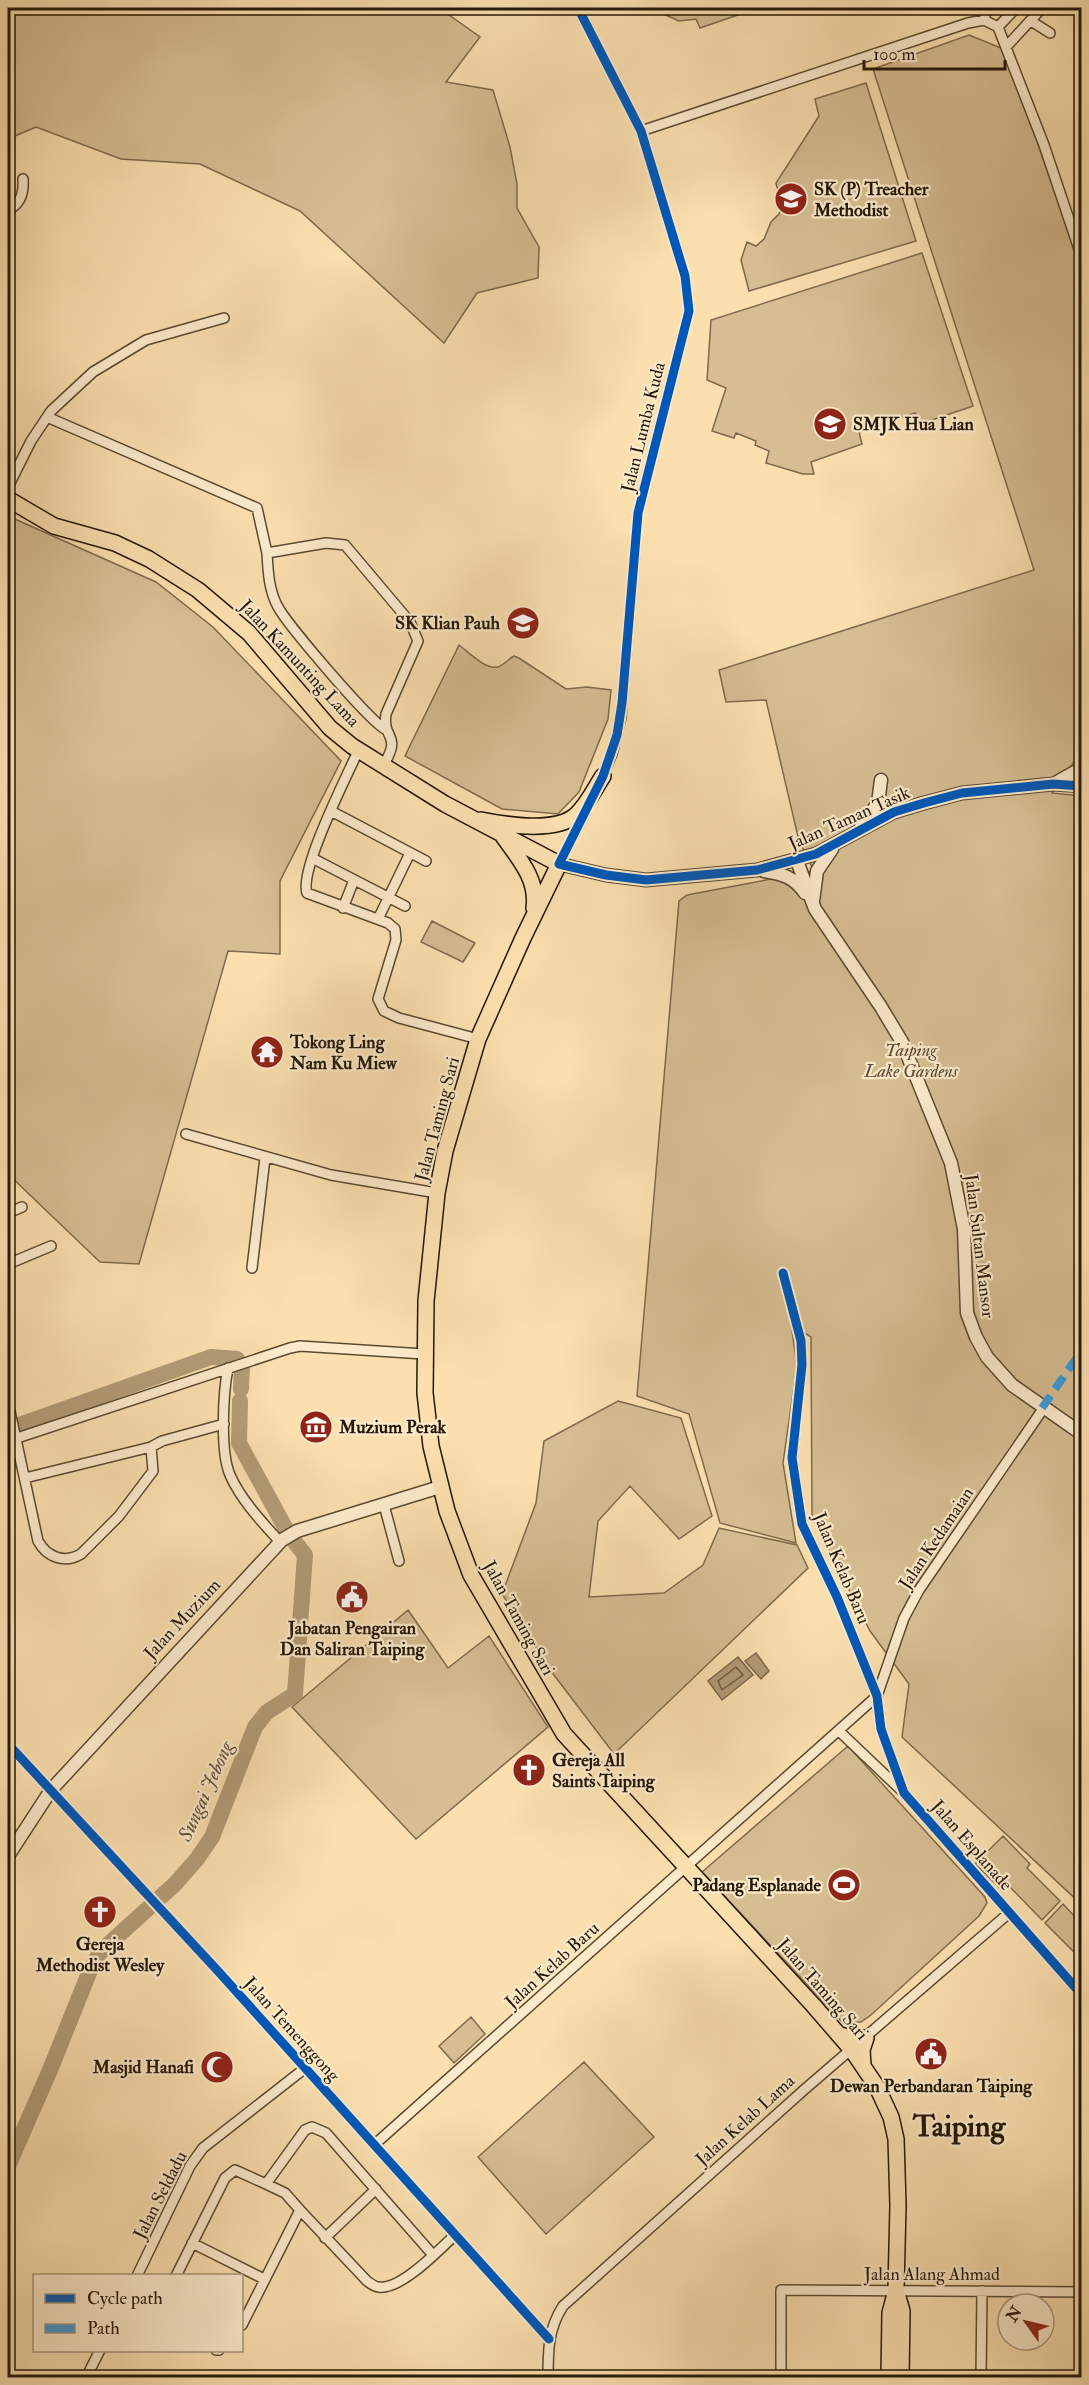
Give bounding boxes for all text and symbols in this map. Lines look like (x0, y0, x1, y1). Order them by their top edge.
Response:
scale bar (864, 33, 1005, 71)
text: 100 m (873, 43, 916, 66)
place label: SK (P) Treacher Methodist (813, 178, 929, 222)
school or university icon: SK (P) Treacher Methodist (773, 181, 809, 217)
street label: Jalan Lumba Kuda (616, 359, 671, 496)
school or university icon: SMJK Hua Lian (812, 406, 848, 442)
place label: SMJK Hua Lian (853, 413, 974, 436)
street label: Jalan Kamunting Lama (234, 594, 365, 732)
school or university icon: SK Klian Pauh (505, 605, 541, 641)
place label: SK Klian Pauh (395, 612, 501, 635)
street label: Jalan Taman Tasik (784, 781, 914, 856)
place label: Tokong Ling Nam Ku Miew (289, 1031, 398, 1075)
temple icon: Tokong Ling Nam Ku Miew (249, 1034, 285, 1070)
park label: Taiping Lake Gardens (863, 1039, 959, 1083)
street label: Jalan Taming Sari (410, 1054, 465, 1185)
street label: Jalan Sultan Mansor (959, 1172, 1000, 1320)
museum icon: Muzium Perak (298, 1409, 334, 1445)
place label: Muzium Perak (338, 1416, 447, 1439)
street label: Jalan Kedamaian (893, 1483, 979, 1595)
street label: Jalan Kelab Baru (807, 1508, 875, 1628)
street label: Jalan Taming Sari (477, 1556, 560, 1680)
street label: Jalan Muzium (138, 1574, 226, 1665)
public building icon: Jabatan Pengairan Dan Saliran Taiping (334, 1579, 370, 1615)
place label: Jabatan Pengairan Dan Saliran Taiping (280, 1617, 425, 1661)
water label: Sungai Jebong (172, 1736, 239, 1846)
place label: Gereja All Saints Taiping (552, 1749, 656, 1793)
church icon: Gereja All Saints Taiping (511, 1752, 547, 1788)
street label: Jalan Esplanade (925, 1795, 1018, 1896)
sports icon: Padang Esplanade (826, 1867, 862, 1903)
place label: Padang Esplanade (692, 1874, 821, 1897)
church icon: Gereja Methodist Wesley (82, 1894, 118, 1930)
street label: Jalan Kelab Baru (500, 1917, 604, 2014)
place label: Gereja Methodist Wesley (35, 1933, 165, 1977)
street label: Jalan Taming Sari (771, 1933, 873, 2045)
street label: Jalan Temenggong (238, 1971, 346, 2087)
public building icon: Dewan Perbandaran Taiping (913, 2036, 949, 2072)
mosque icon: Masjid Hanafi (199, 2049, 235, 2085)
place label: Masjid Hanafi (92, 2056, 194, 2079)
street label: Jalan Kelab Lama (690, 2069, 800, 2172)
place label: Dewan Perbandaran Taiping (830, 2075, 1033, 2098)
district label: Taiping (912, 2108, 1006, 2145)
street label: Jalan Seldadu (128, 2147, 192, 2244)
street label: Jalan Alang Ahmad (863, 2263, 1000, 2286)
legend (33, 2274, 243, 2352)
text: Cycle path (87, 2287, 163, 2310)
north arrow (996, 2292, 1056, 2352)
text: N (1002, 2302, 1027, 2327)
text: Path (87, 2317, 120, 2340)

